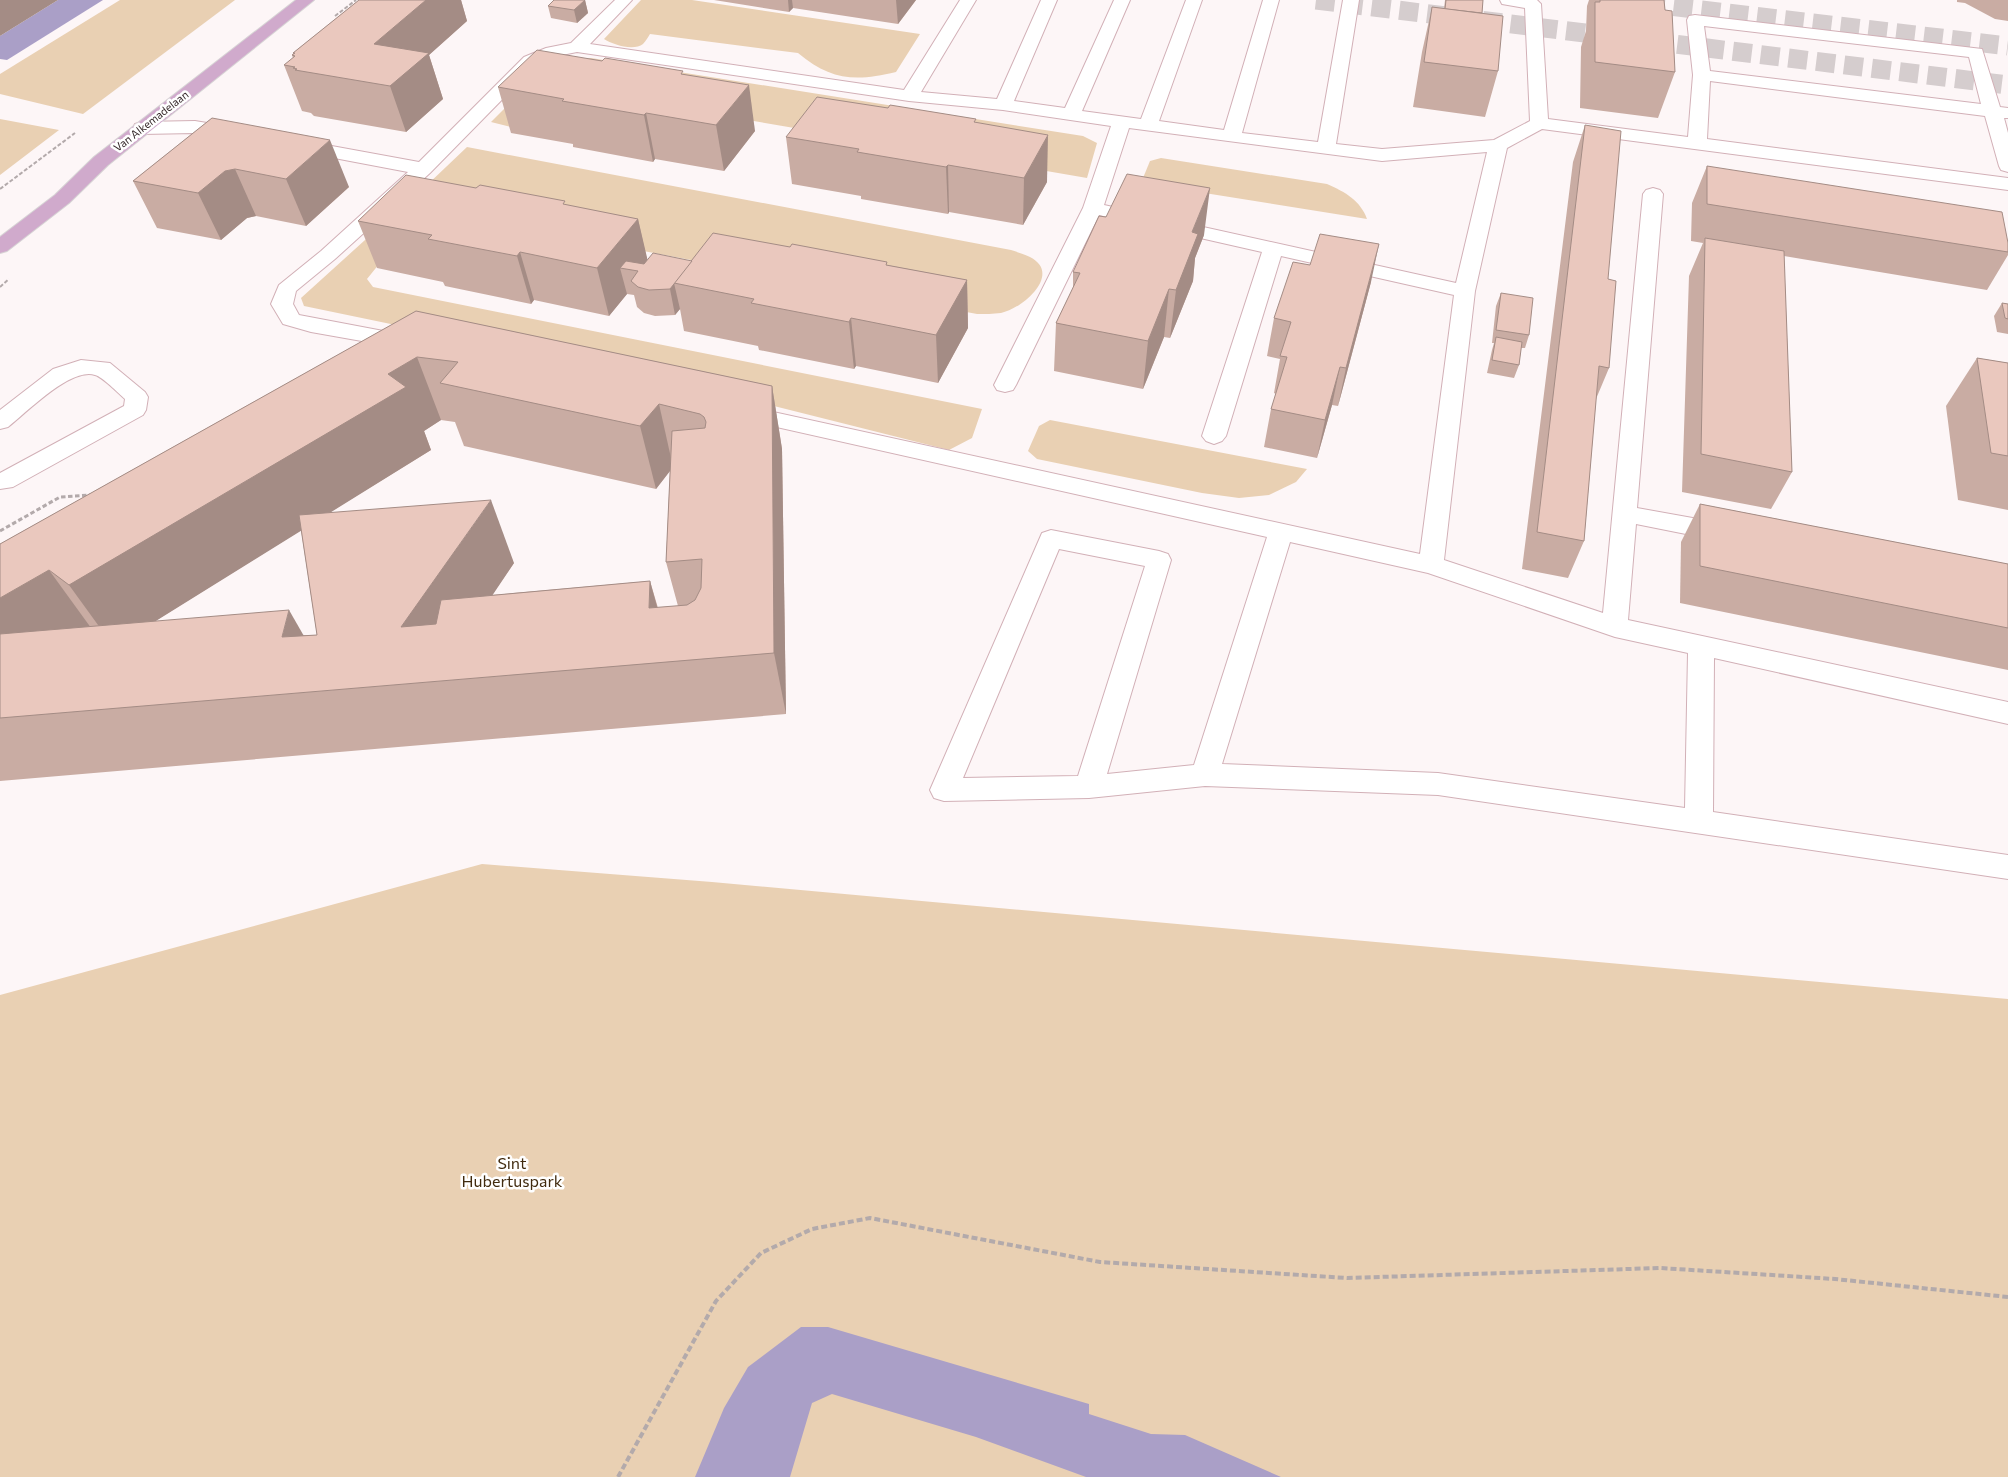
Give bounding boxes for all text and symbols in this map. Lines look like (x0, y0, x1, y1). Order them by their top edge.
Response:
street label: Van Alkemadelaan (111, 87, 191, 154)
park label: Sint Hubertuspark (462, 1153, 563, 1190)

